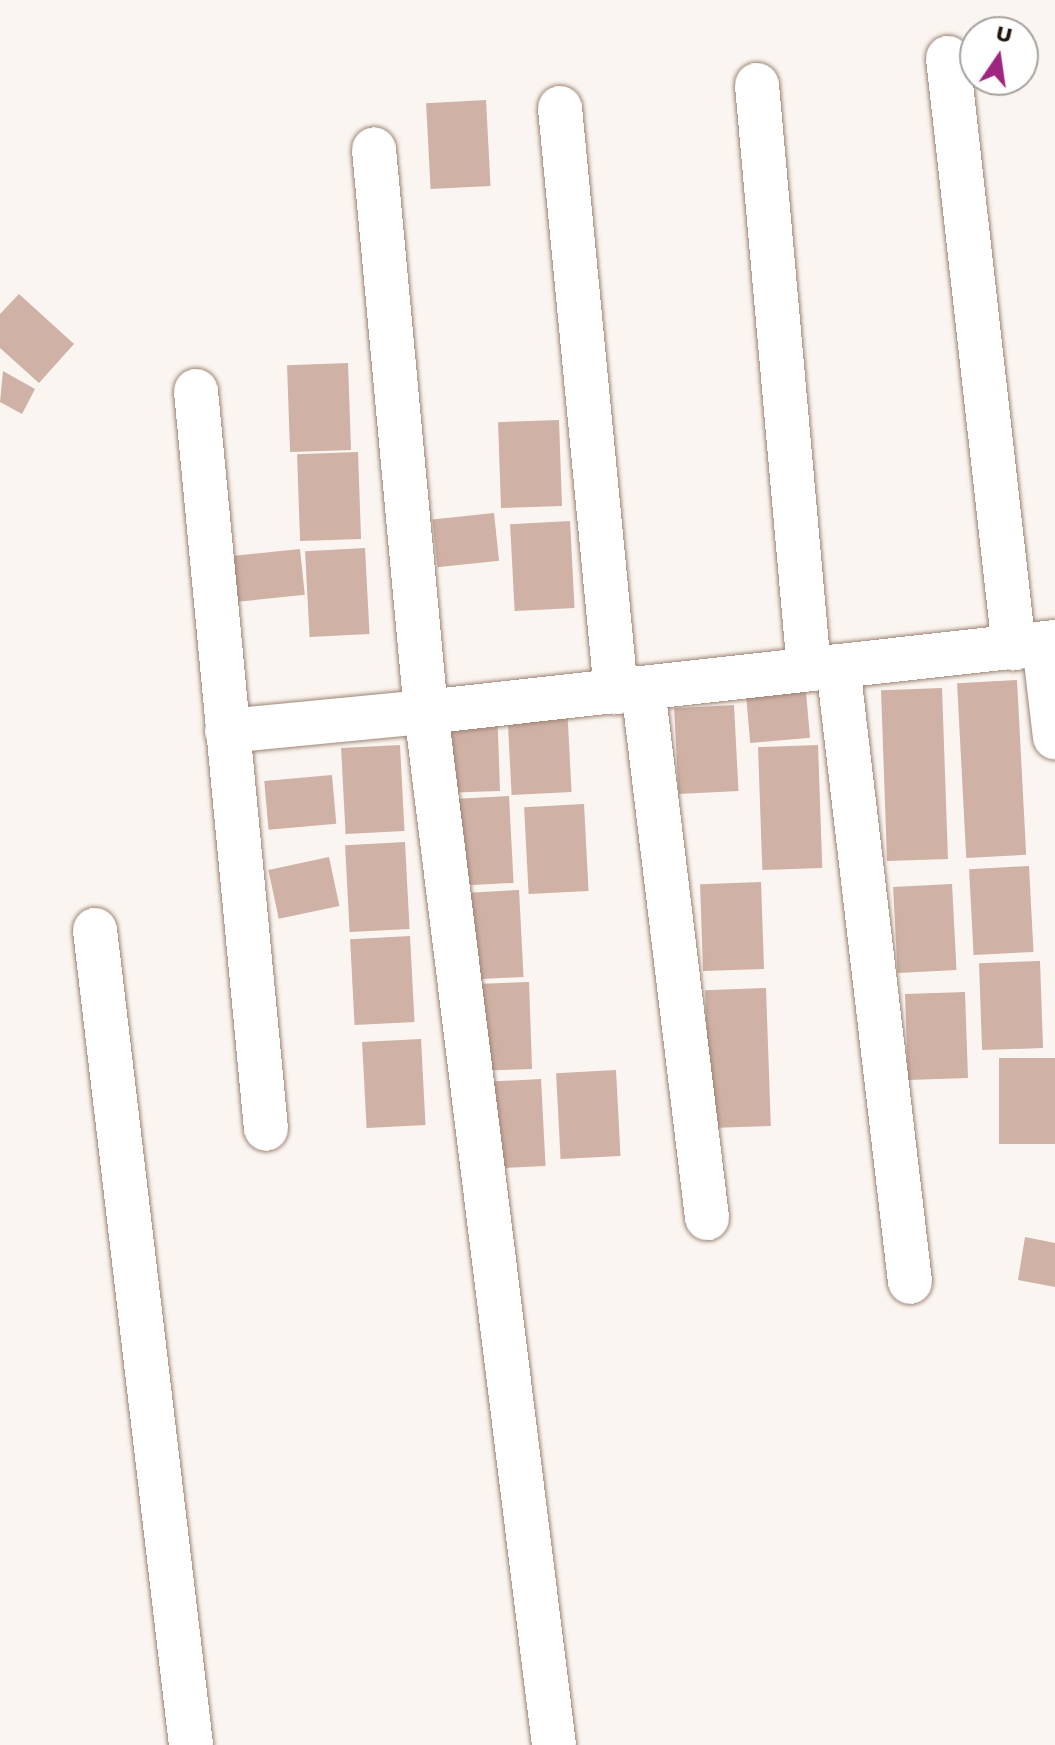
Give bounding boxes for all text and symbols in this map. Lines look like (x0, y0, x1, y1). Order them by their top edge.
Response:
north arrow (959, 16, 1039, 96)
text: U (994, 20, 1014, 48)

